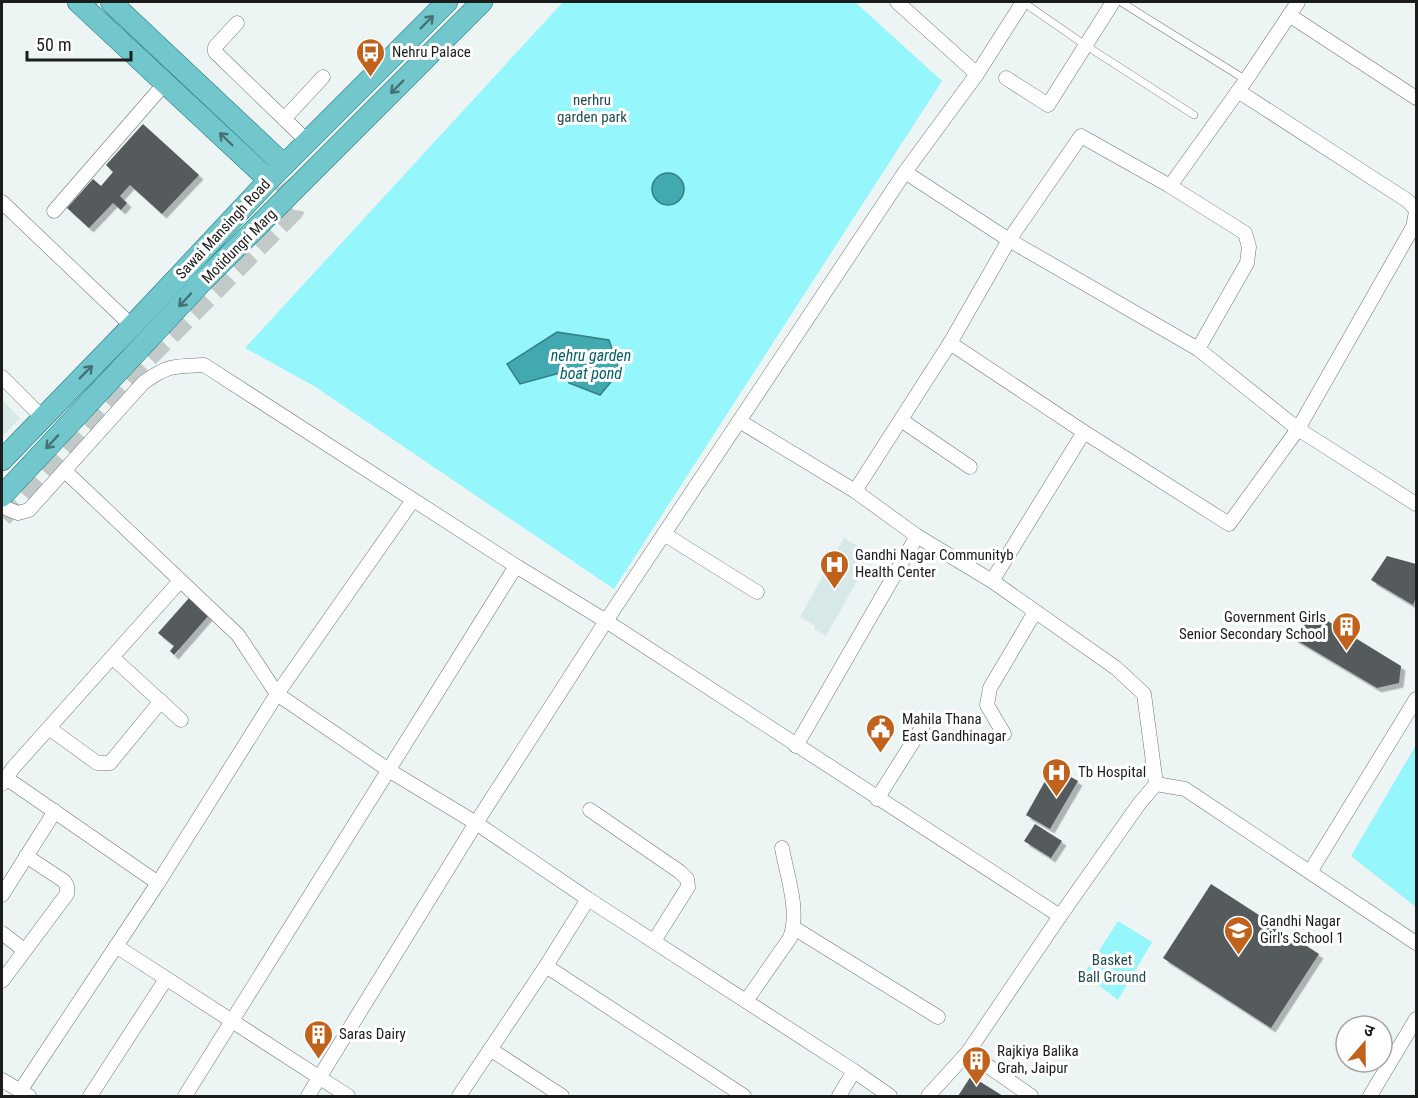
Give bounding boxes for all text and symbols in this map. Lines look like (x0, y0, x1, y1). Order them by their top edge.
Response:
one-way arrow (420, 14, 434, 29)
scale bar (27, 24, 130, 62)
text: 50 m (36, 34, 71, 55)
bus stop icon: Nehru Palace (355, 36, 387, 78)
place label: Nehru Palace (392, 43, 471, 61)
one-way arrow (389, 80, 404, 95)
park label: nerhru garden park (557, 91, 627, 126)
one-way arrow (219, 132, 234, 146)
street label: Sawai Mansingh Road (172, 175, 274, 283)
street label: Motidungri Marg (198, 205, 280, 287)
one-way arrow (178, 293, 192, 308)
water label: nehru garden boat pond (551, 346, 631, 383)
one-way arrow (79, 365, 93, 380)
one-way arrow (44, 435, 59, 450)
place label: Gandhi Nagar Communityb Health Center (855, 546, 1014, 581)
hospital icon: Gandhi Nagar Communityb Health Center (818, 548, 850, 590)
place label: Government Girls Senior Secondary School (1179, 608, 1326, 643)
building icon: Government Girls Senior Secondary School (1331, 610, 1363, 652)
place label: Mahila Thana East Gandhinagar (902, 710, 1007, 745)
public building icon: Mahila Thana East Gandhinagar (865, 712, 897, 754)
hospital icon: Tb Hospital (1041, 756, 1073, 798)
place label: Tb Hospital (1078, 763, 1146, 781)
place label: Gandhi Nagar Girl's School 1 (1260, 912, 1344, 947)
school or university icon: Gandhi Nagar Girl's School 1 (1223, 914, 1255, 956)
park label: Basket Ball Ground (1078, 951, 1146, 986)
north arrow (1334, 1014, 1394, 1074)
building icon: Saras Dairy (302, 1018, 334, 1060)
text: उ (1361, 1020, 1377, 1041)
place label: Saras Dairy (339, 1025, 406, 1043)
place label: Rajkiya Balika Grah, Jaipur (997, 1042, 1079, 1077)
building icon: Rajkiya Balika Grah, Jaipur (960, 1044, 992, 1086)

